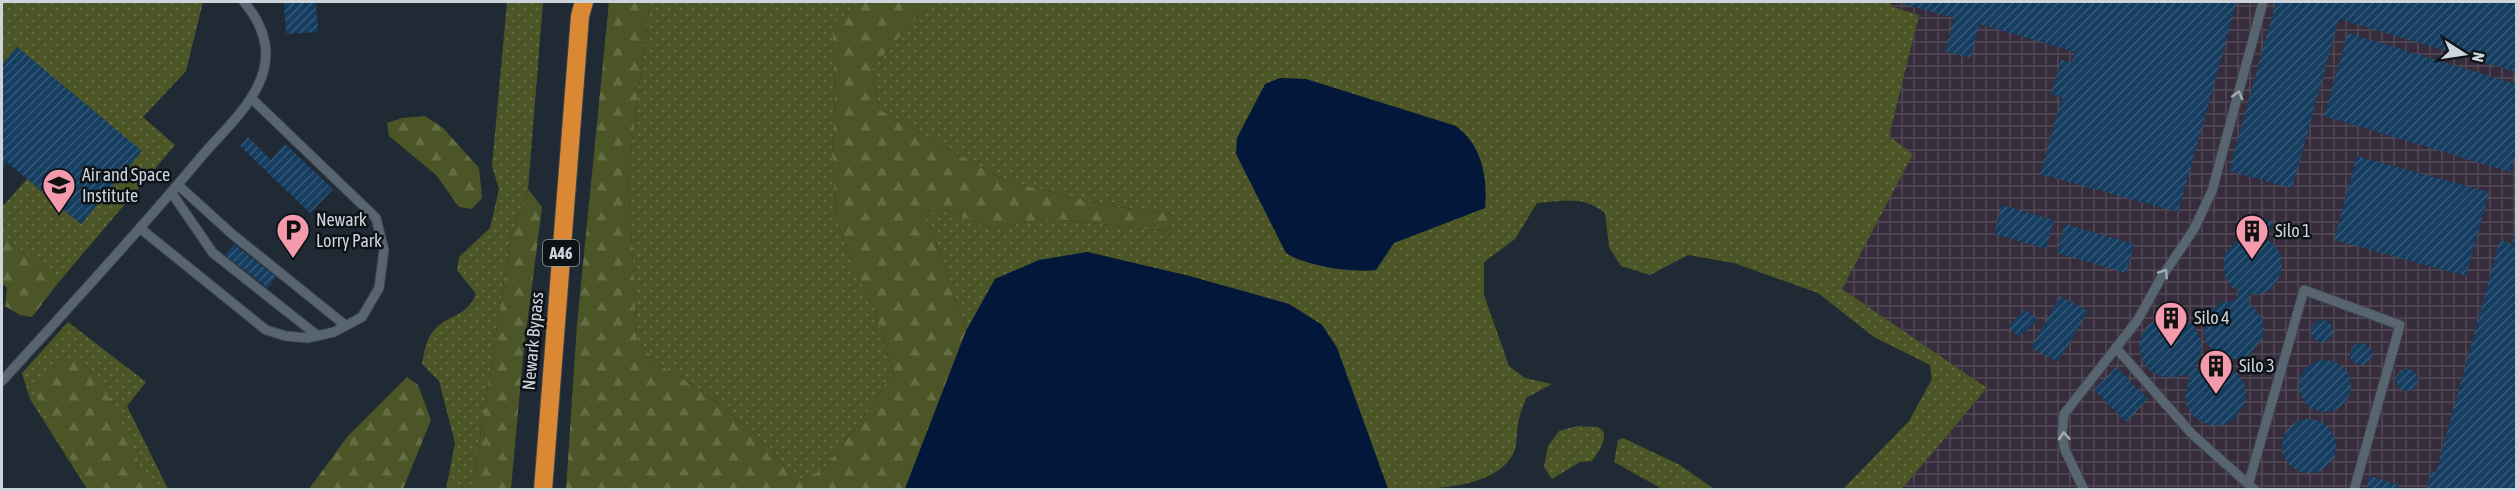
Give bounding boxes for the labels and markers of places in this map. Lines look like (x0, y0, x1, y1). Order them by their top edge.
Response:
place label: Air and Space Institute (82, 164, 170, 206)
school or university icon: Air and Space Institute (41, 167, 77, 214)
place label: Newark Lorry Park (316, 209, 382, 251)
parking icon: Newark Lorry Park (275, 212, 311, 259)
building icon: Silo 1 (2234, 213, 2270, 260)
place label: Silo 1 (2275, 220, 2311, 241)
building icon: Silo 4 (2153, 300, 2189, 347)
place label: Silo 4 (2194, 307, 2230, 328)
building icon: Silo 3 (2198, 348, 2234, 395)
place label: Silo 3 (2239, 355, 2275, 376)

